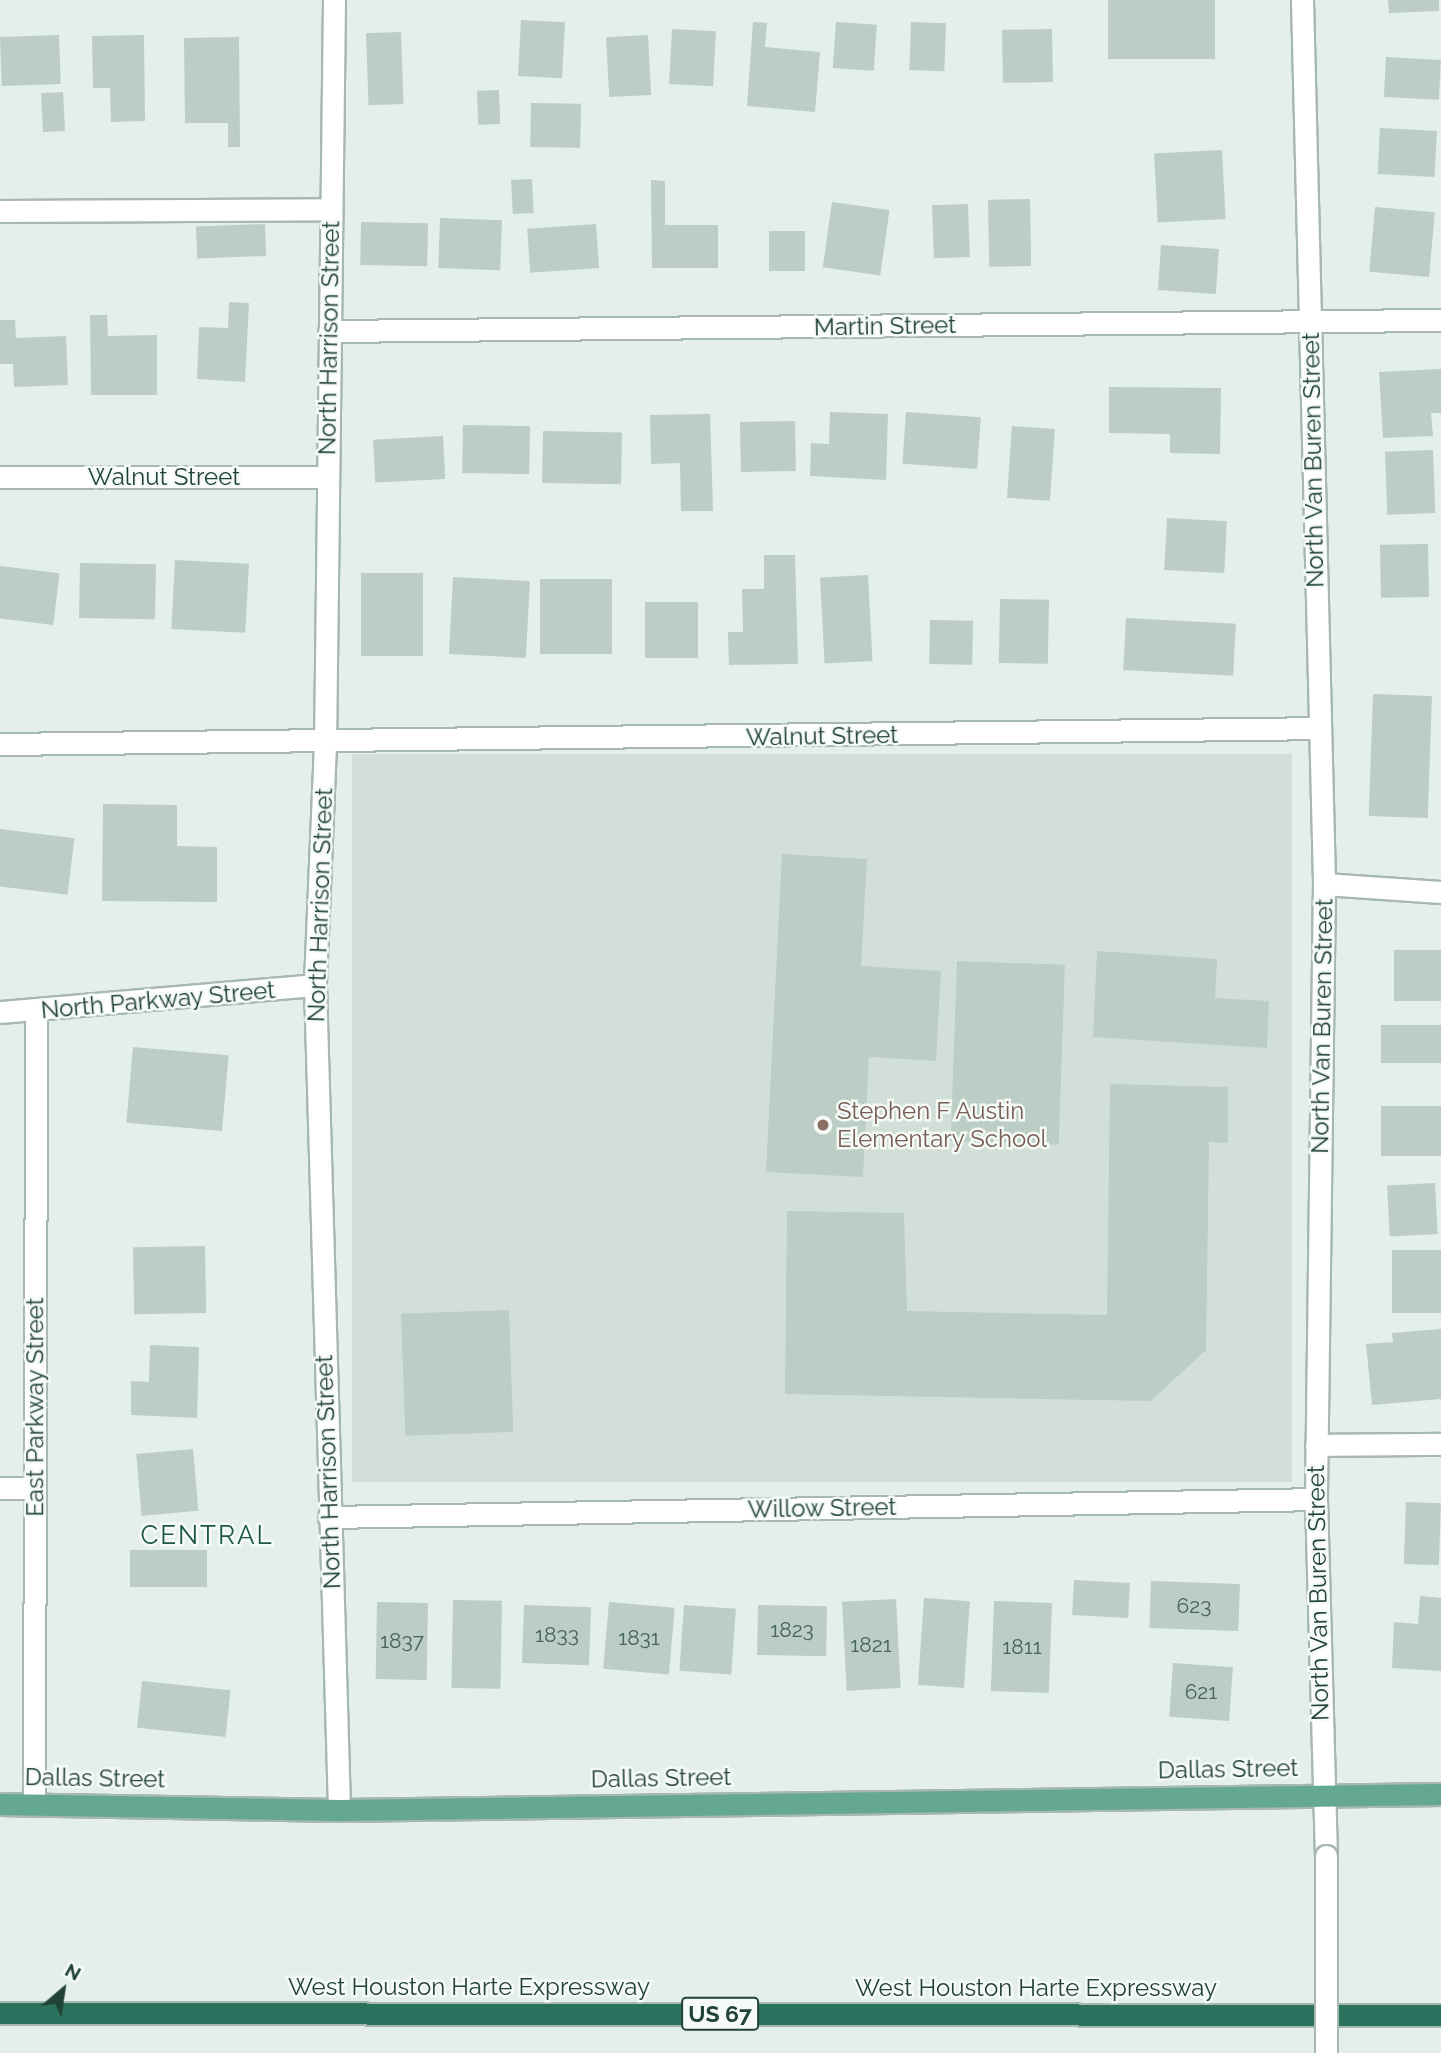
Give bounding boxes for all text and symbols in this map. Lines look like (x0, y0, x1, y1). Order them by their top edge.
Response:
street label: North Harrison Street (313, 221, 345, 455)
street label: Martin Street (814, 310, 956, 342)
street label: North Van Buren Street (1296, 332, 1330, 588)
street label: Walnut Street (88, 463, 240, 491)
street label: Walnut Street (746, 720, 898, 752)
street label: North Harrison Street (302, 787, 338, 1023)
street label: North Van Buren Street (1305, 898, 1339, 1154)
street label: North Parkway Street (39, 975, 277, 1025)
place label: Stephen F Austin Elementary School (837, 1097, 1048, 1153)
marker: Stephen F Austin Elementary School (815, 1117, 831, 1133)
street label: East Parkway Street (21, 1297, 49, 1517)
street label: North Harrison Street (310, 1354, 346, 1590)
street label: North Van Buren Street (1301, 1465, 1335, 1721)
street label: Willow Street (747, 1492, 897, 1524)
district label: CENTRAL (141, 1520, 273, 1552)
house number: 623 (1177, 1593, 1211, 1619)
house number: 1823 (770, 1617, 814, 1643)
house number: 1833 (535, 1622, 579, 1648)
house number: 1831 (618, 1625, 660, 1651)
house number: 1837 (380, 1628, 424, 1654)
house number: 1821 (850, 1632, 892, 1658)
house number: 1811 (1002, 1634, 1042, 1660)
house number: 621 (1185, 1679, 1217, 1705)
street label: Dallas Street (1157, 1753, 1299, 1785)
street label: Dallas Street (24, 1762, 166, 1794)
street label: Dallas Street (590, 1762, 732, 1794)
north arrow (28, 1955, 98, 2025)
text: N (62, 1958, 85, 1985)
street label: West Houston Harte Expressway (288, 1973, 650, 2001)
street label: West Houston Harte Expressway (855, 1974, 1217, 2002)
road number: US 67 (680, 1994, 760, 2034)

